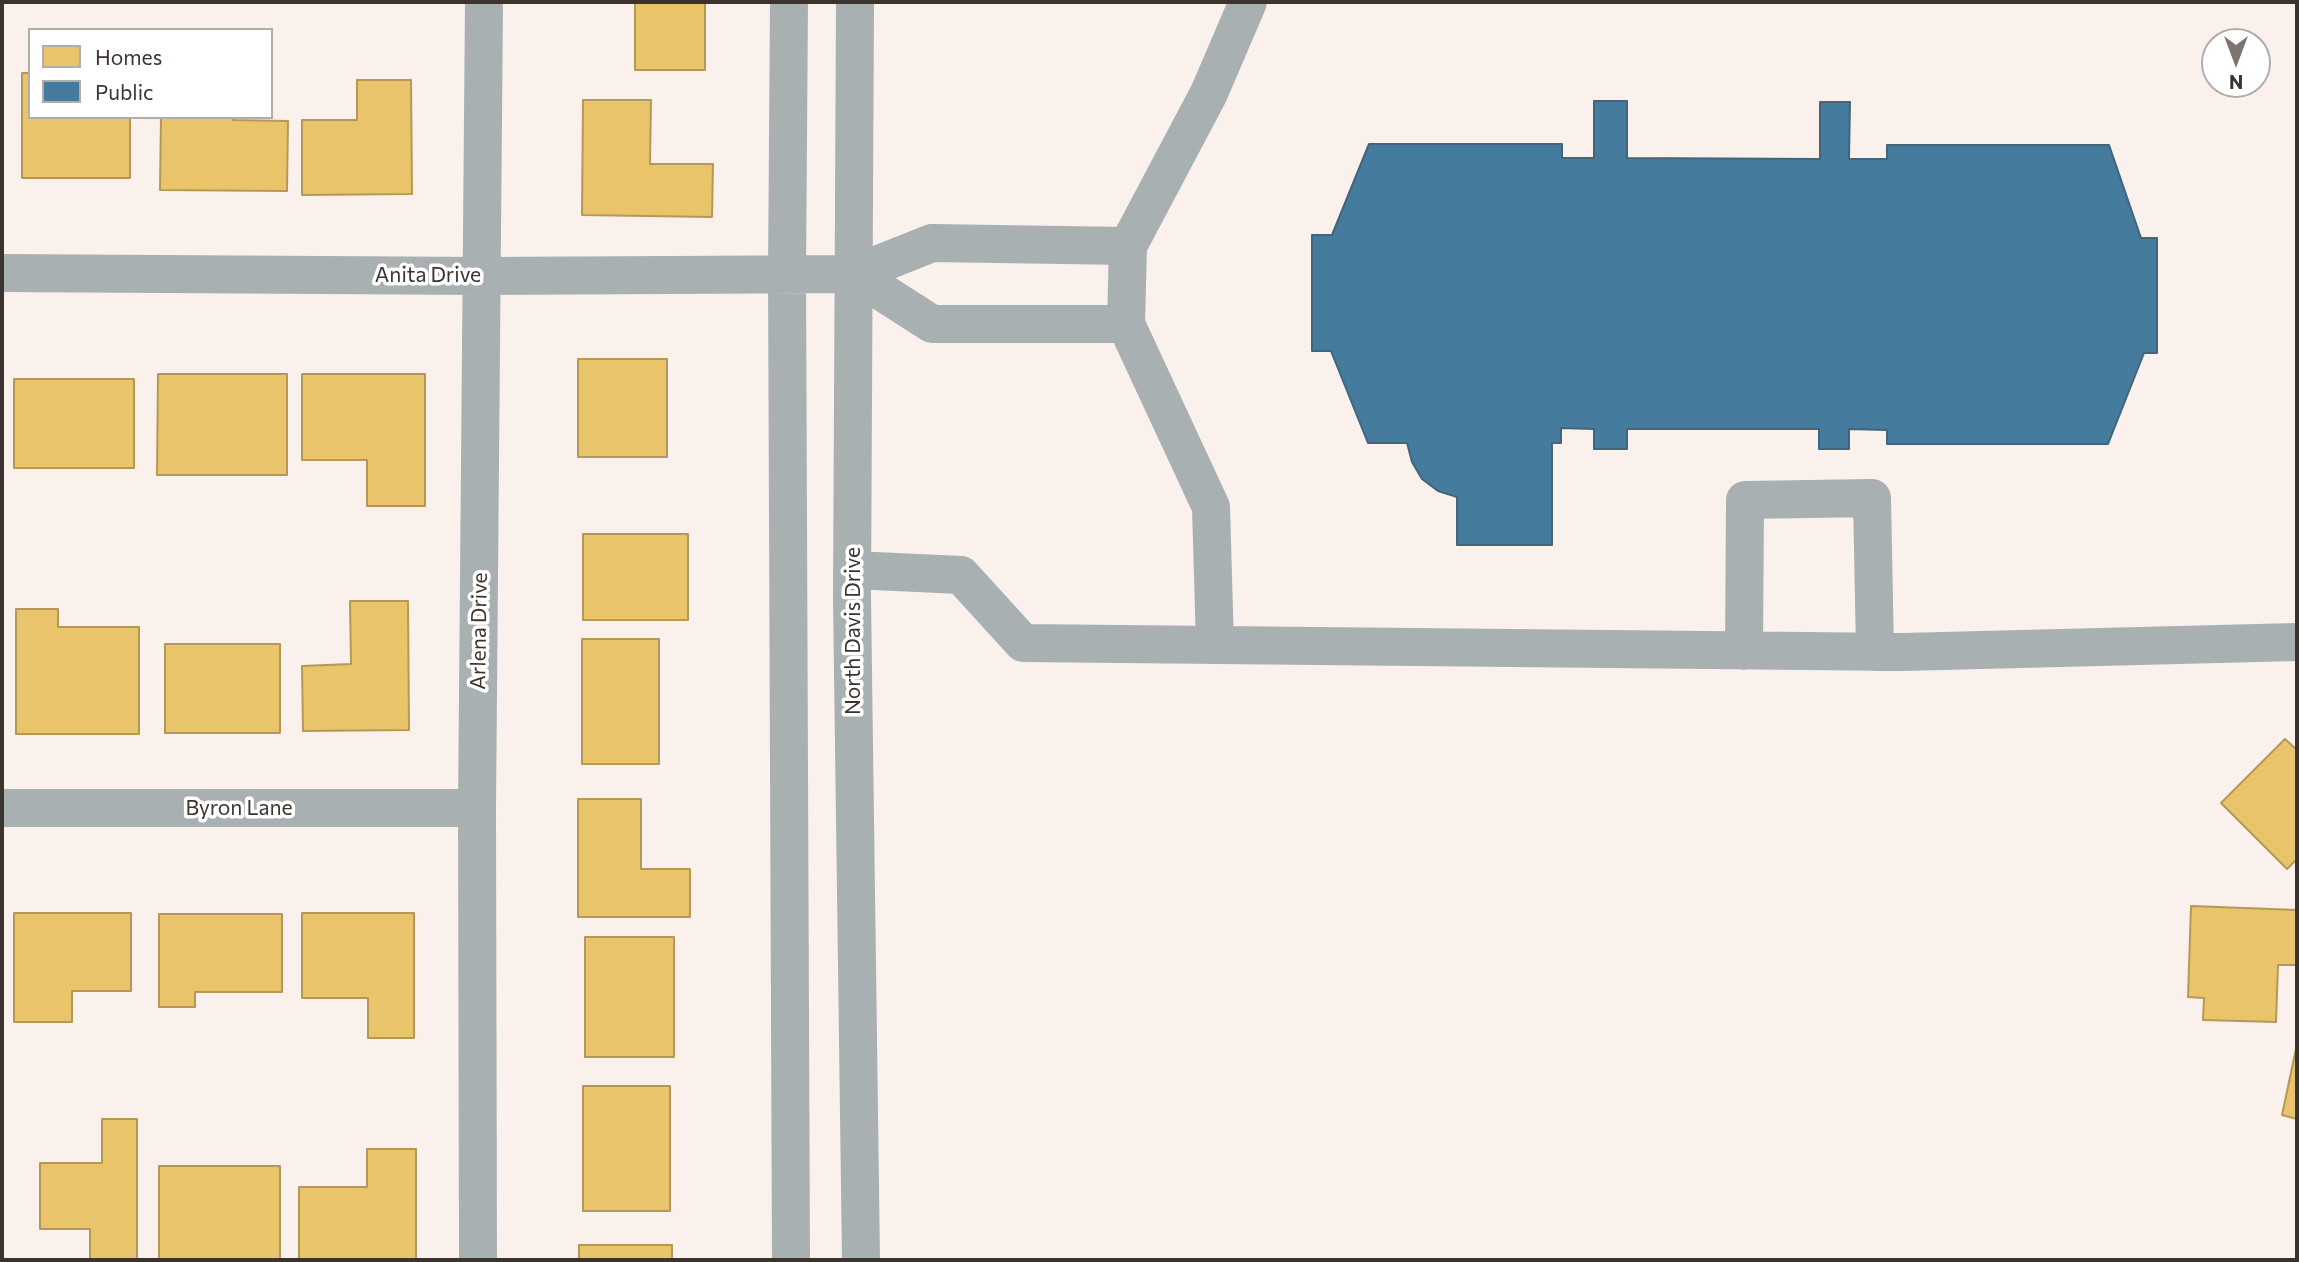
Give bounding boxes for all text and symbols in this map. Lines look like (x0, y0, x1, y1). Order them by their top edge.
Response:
legend (28, 28, 273, 119)
north arrow (2201, 28, 2271, 98)
text: Homes (95, 44, 162, 69)
text: N (2229, 71, 2243, 94)
text: Public (95, 79, 153, 104)
street label: Anita Drive (375, 262, 481, 288)
street label: North Davis Drive (840, 547, 866, 715)
street label: Arlena Drive (465, 572, 493, 690)
street label: Byron Lane (185, 795, 293, 821)

